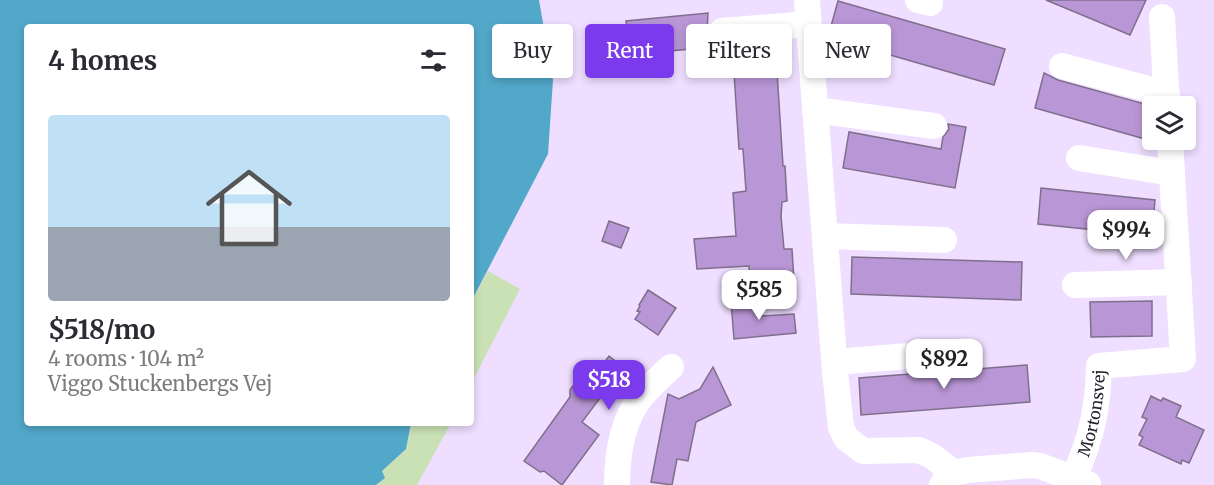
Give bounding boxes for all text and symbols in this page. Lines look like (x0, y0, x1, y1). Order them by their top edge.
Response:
chip: Buy (492, 24, 573, 78)
chip: Rent (585, 24, 674, 78)
chip: Filters (686, 24, 792, 78)
chip: New (804, 24, 891, 78)
text: 4 homes (48, 44, 157, 77)
icon: filters (417, 44, 450, 77)
map controls (1142, 96, 1196, 150)
button: layers (1142, 96, 1196, 150)
icon: home (195, 154, 303, 262)
pin: $994 (1090, 210, 1162, 261)
text: $994 (1101, 217, 1151, 242)
pin: $585 (723, 270, 795, 321)
text: $585 (736, 277, 782, 302)
text: $518/mo (48, 313, 155, 346)
pin: $892 (908, 339, 980, 390)
text: 4 rooms · 104 m² (48, 346, 204, 371)
text: $892 (920, 346, 968, 371)
pin: $518 (573, 360, 645, 411)
text: $518 (587, 367, 631, 392)
street label: Mortonsvej (1073, 369, 1109, 459)
text: Viggo Stuckenbergs Vej (48, 371, 272, 396)

